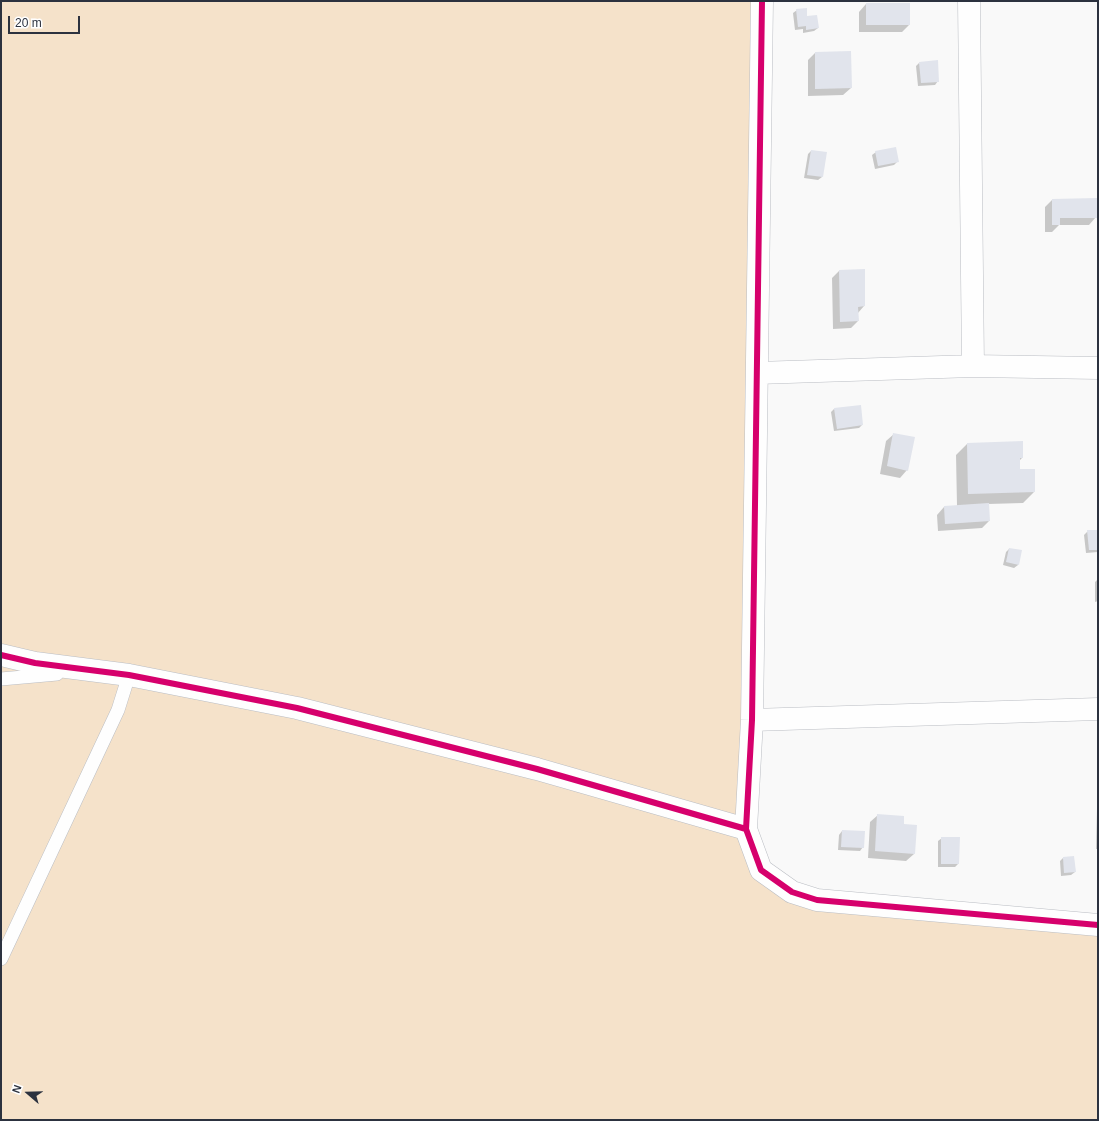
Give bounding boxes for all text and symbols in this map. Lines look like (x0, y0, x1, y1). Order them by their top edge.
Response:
scale bar (10, 8, 82, 34)
text: 20 m (15, 16, 42, 30)
north arrow (8, 1073, 48, 1113)
text: N (10, 1083, 24, 1095)

